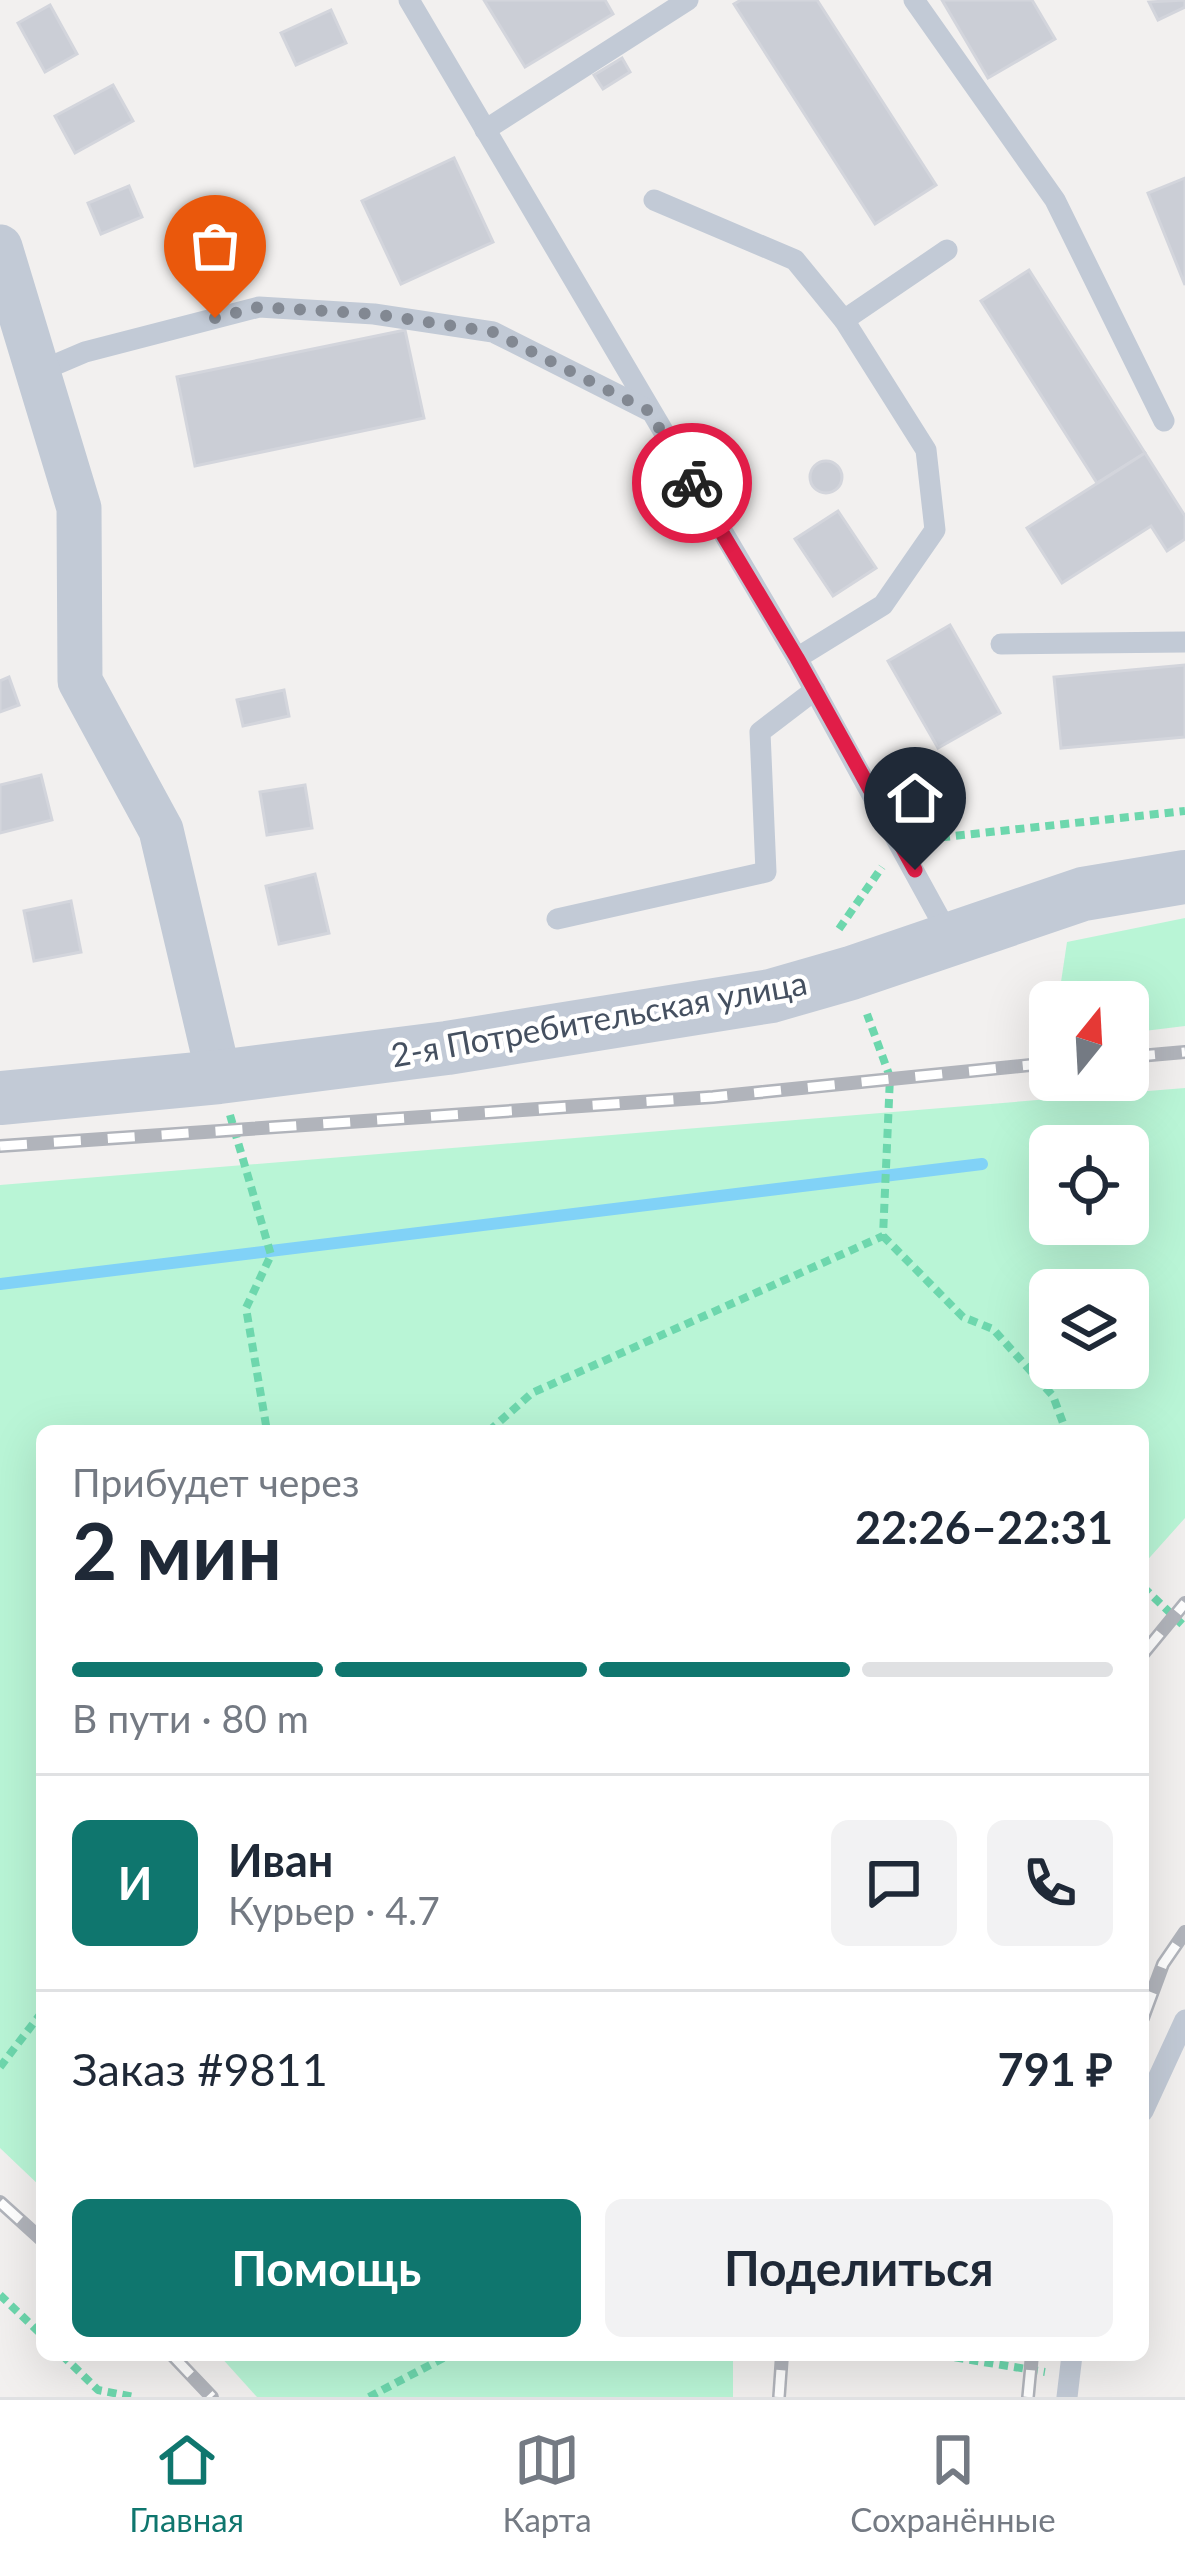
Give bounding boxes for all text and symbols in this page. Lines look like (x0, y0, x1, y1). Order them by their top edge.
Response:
pin (164, 195, 266, 318)
icon: bag (182, 213, 248, 279)
courier (632, 423, 752, 543)
icon: bike (659, 450, 725, 516)
pin (864, 747, 966, 870)
icon: home (882, 765, 948, 831)
street label: 2-я Потребительская улица (388, 962, 810, 1074)
north arrow (1029, 981, 1149, 1101)
map controls (1029, 981, 1149, 1389)
button: locate (1029, 1125, 1149, 1245)
button: layers (1029, 1269, 1149, 1389)
text: Прибудет через (72, 1459, 359, 1505)
text: 22:26–22:31 (855, 1500, 1113, 1554)
text: 2 мин (72, 1503, 282, 1597)
text: В пути · 80 m (72, 1695, 309, 1741)
button: chat (831, 1820, 957, 1946)
button: phone (987, 1820, 1113, 1946)
text: Иван (228, 1833, 333, 1887)
text: И (118, 1856, 152, 1910)
text: Курьер · 4.7 (228, 1887, 440, 1933)
text: Заказ #9811 (72, 2042, 328, 2096)
text: 791 ₽ (998, 2042, 1113, 2096)
button: Помощь (72, 2199, 581, 2337)
button: Поделиться (605, 2199, 1113, 2337)
tab: Главная (129, 2427, 244, 2539)
tab: Карта (503, 2427, 592, 2539)
tab: Сохранённые (850, 2427, 1056, 2539)

